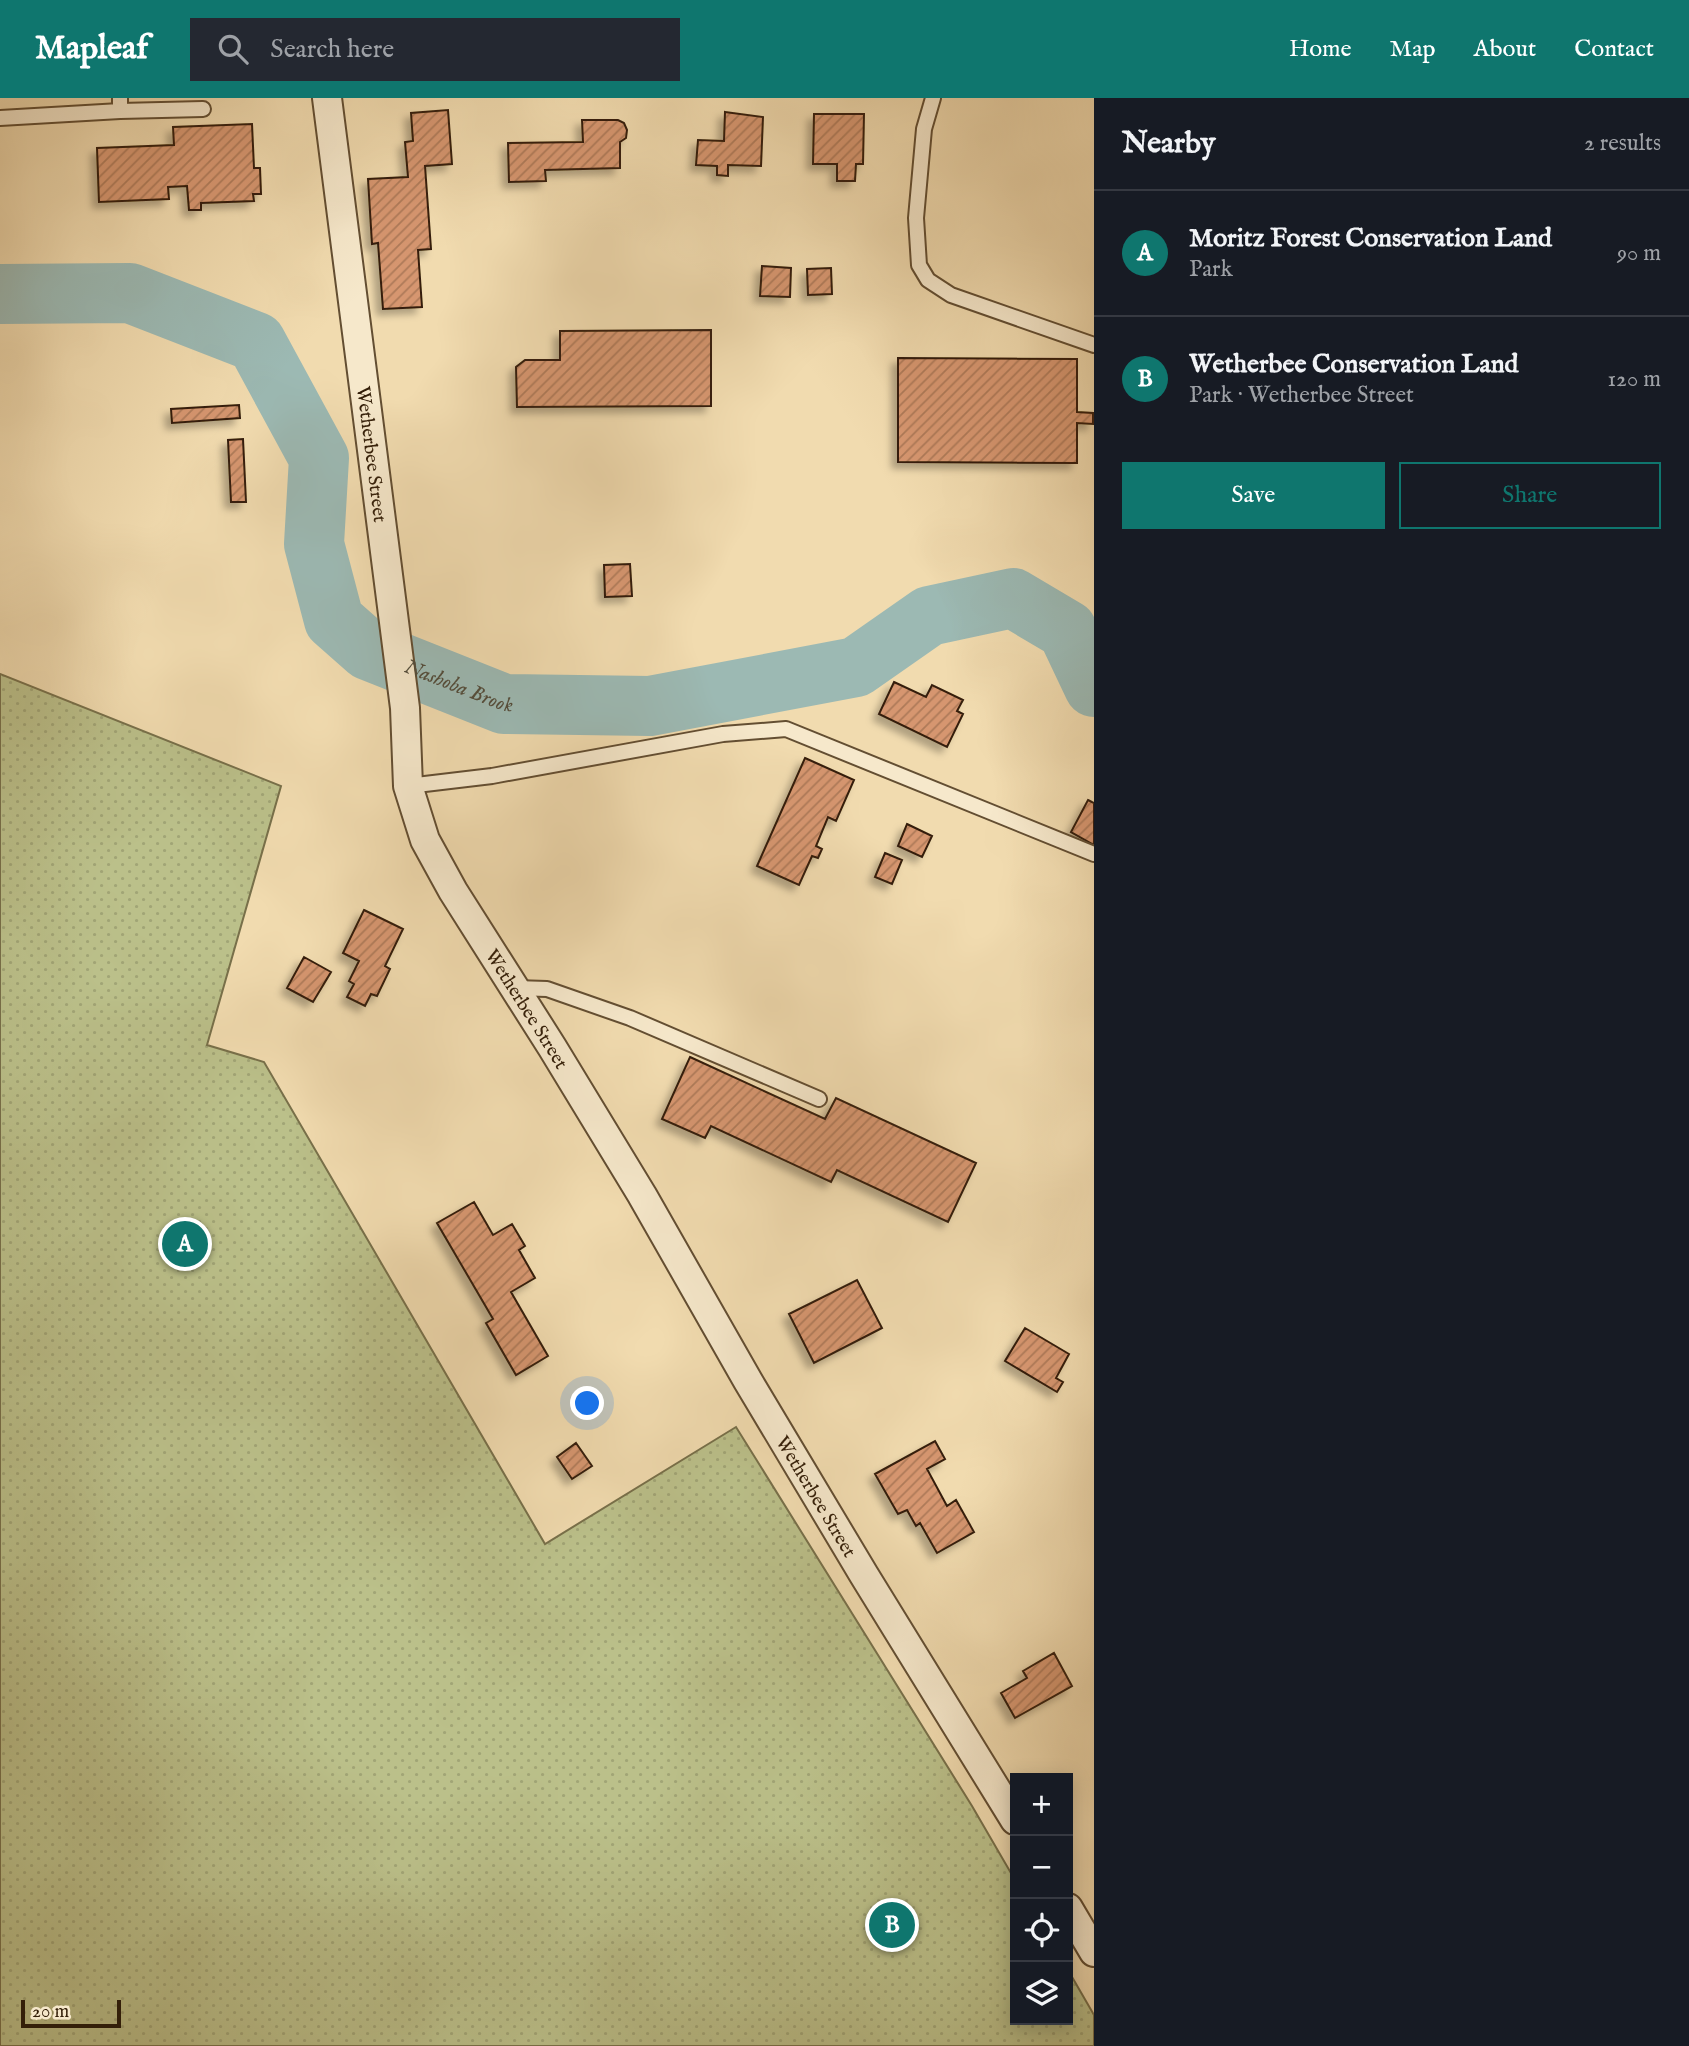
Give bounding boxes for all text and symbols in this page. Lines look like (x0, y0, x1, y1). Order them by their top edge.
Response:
search box (190, 18, 680, 81)
text: Mapleaf (35, 28, 148, 70)
icon: search (214, 30, 252, 68)
text: Search here (270, 33, 394, 66)
text: Home (1289, 34, 1352, 65)
text: Map (1390, 34, 1436, 65)
text: About (1474, 34, 1536, 65)
text: Contact (1574, 34, 1654, 65)
text: Nearby (1122, 125, 1215, 163)
text: 2 results (1584, 129, 1661, 158)
text: Moritz Forest Conservation Land (1189, 222, 1552, 255)
text: A (1137, 239, 1153, 268)
text: 90 m (1617, 239, 1661, 268)
text: Park (1189, 255, 1233, 284)
text: Wetherbee Conservation Land (1189, 348, 1518, 381)
text: B (1137, 365, 1153, 394)
text: 120 m (1608, 365, 1661, 394)
text: Park · Wetherbee Street (1189, 381, 1414, 410)
street label: Wetherbee Street (350, 385, 391, 524)
button: Save (1122, 462, 1385, 529)
button: Share (1399, 462, 1661, 529)
water label: Nashoba Brook (400, 654, 514, 719)
street label: Wetherbee Street (479, 945, 573, 1074)
pin: A (162, 1218, 208, 1270)
your location (570, 1386, 604, 1420)
street label: Wetherbee Street (770, 1432, 861, 1563)
map controls (1010, 1773, 1073, 2025)
button: + (1010, 1773, 1073, 1836)
button: − (1010, 1836, 1073, 1899)
pin: B (869, 1899, 915, 1951)
button: locate (1010, 1899, 1073, 1962)
button: layers (1010, 1962, 1073, 2025)
scale bar (21, 1997, 121, 2029)
text: 20 m (32, 2000, 69, 2024)

